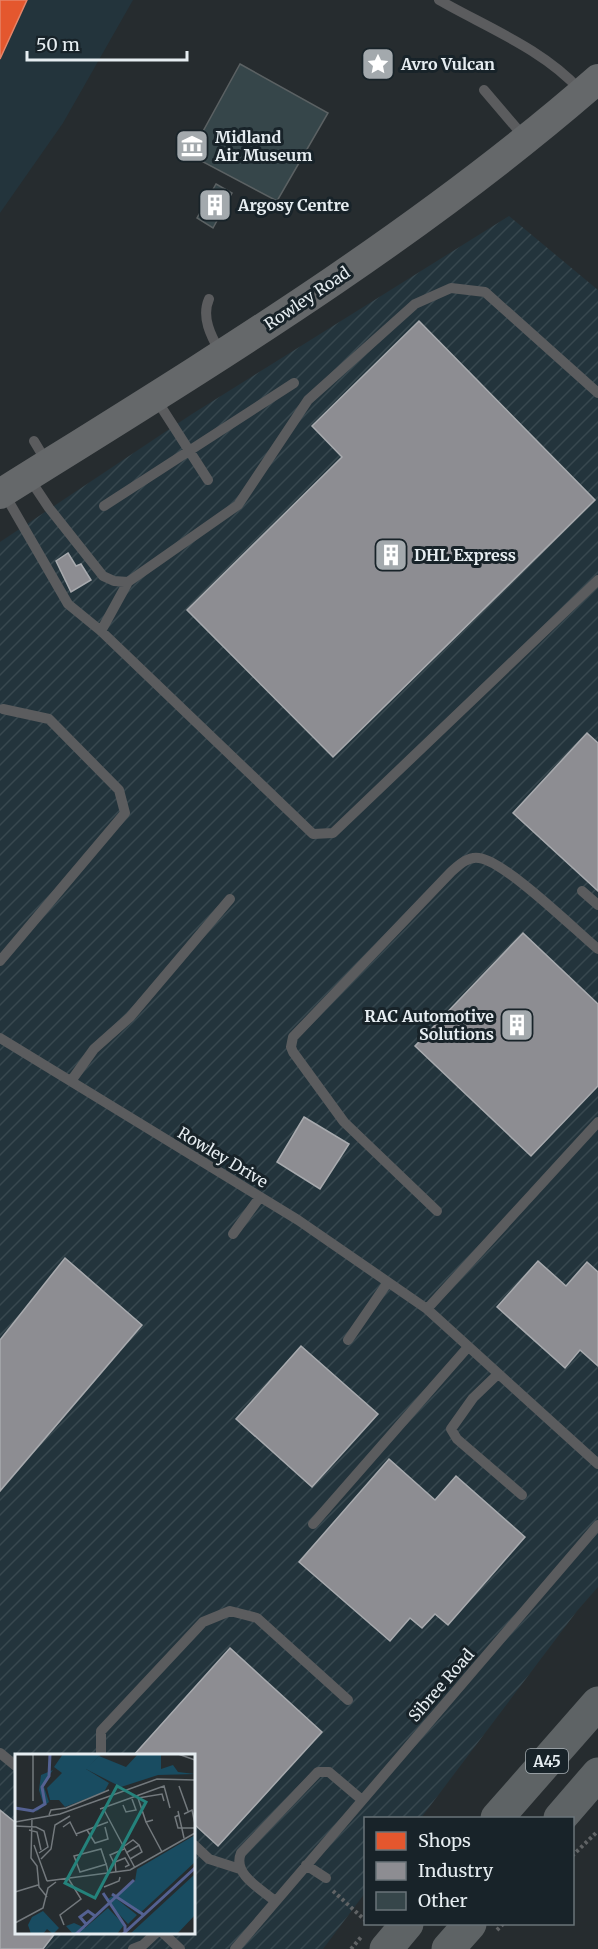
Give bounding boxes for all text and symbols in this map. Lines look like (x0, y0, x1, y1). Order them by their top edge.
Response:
scale bar (27, 24, 188, 62)
text: 50 m (36, 33, 80, 56)
place icon: Avro Vulcan (360, 46, 396, 82)
place label: Avro Vulcan (400, 54, 495, 74)
place label: Midland Air Museum (214, 127, 312, 165)
museum icon: Midland Air Museum (174, 128, 210, 164)
building icon: Argosy Centre (197, 187, 233, 223)
place label: Argosy Centre (237, 195, 350, 215)
street label: Rowley Road (260, 262, 354, 334)
building icon: DHL Express (373, 537, 409, 573)
place label: DHL Express (414, 545, 516, 565)
place label: RAC Automotive Solutions (364, 1006, 494, 1044)
building icon: RAC Automotive Solutions (499, 1007, 535, 1043)
street label: Rowley Drive (174, 1122, 272, 1192)
street label: Sibree Road (404, 1644, 478, 1726)
road number: A45 (526, 1749, 568, 1773)
inset map (15, 1754, 195, 1934)
legend (364, 1817, 574, 1925)
text: Shops (418, 1829, 471, 1852)
text: Industry (418, 1859, 494, 1882)
text: Other (418, 1889, 468, 1912)

